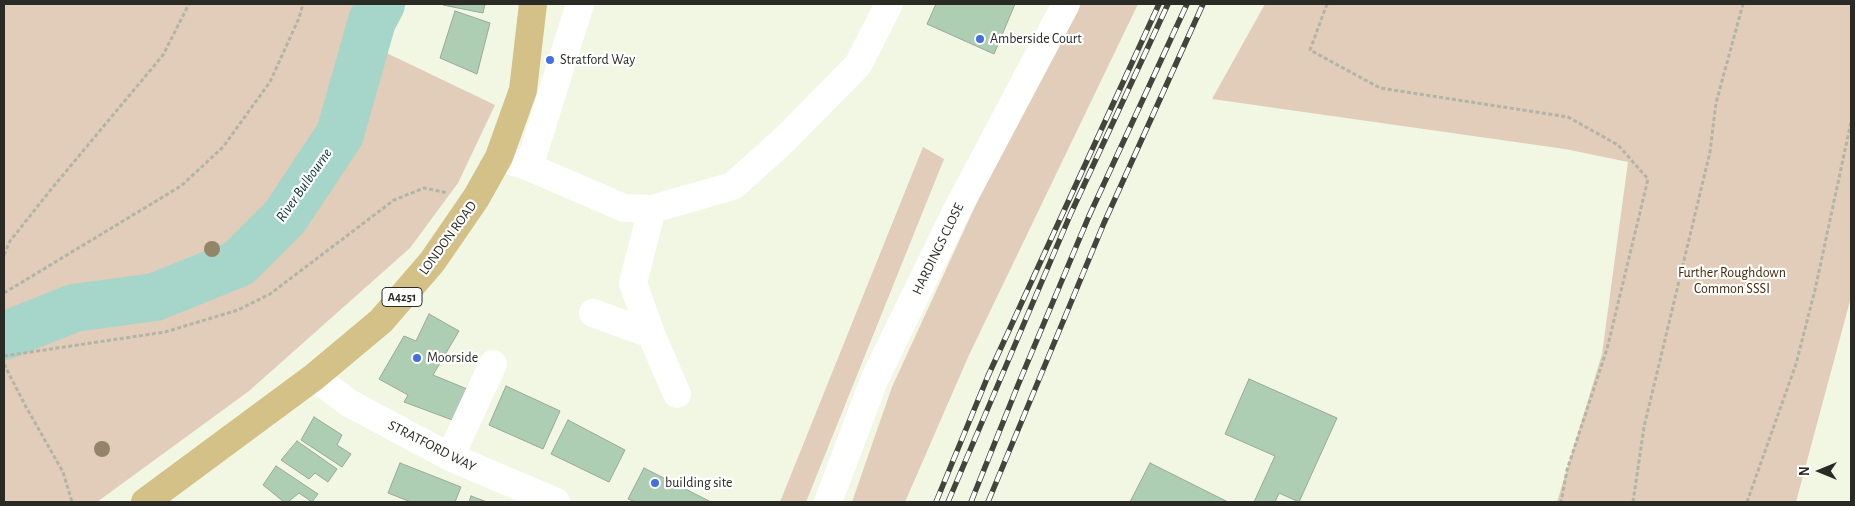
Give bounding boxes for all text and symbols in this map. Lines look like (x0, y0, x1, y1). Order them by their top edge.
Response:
place label: Amberside Court (990, 31, 1082, 47)
marker: Amberside Court (974, 33, 986, 45)
place label: Stratford Way (560, 52, 635, 68)
marker: Stratford Way (544, 54, 556, 66)
water label: River Bulbourne (272, 145, 336, 225)
street label: LONDON ROAD (416, 198, 480, 278)
street label: HARDINGS CLOSE (909, 200, 967, 298)
park label: Further Roughdown Common SSSI (1678, 265, 1786, 298)
road number: A4251 (382, 288, 422, 306)
place label: Moorside (427, 350, 478, 366)
marker: Moorside (411, 352, 423, 364)
street label: STRATFORD WAY (385, 417, 479, 475)
north arrow (1795, 446, 1845, 496)
text: N (1798, 466, 1812, 476)
place label: building site (665, 475, 732, 491)
marker: building site (649, 477, 661, 489)

